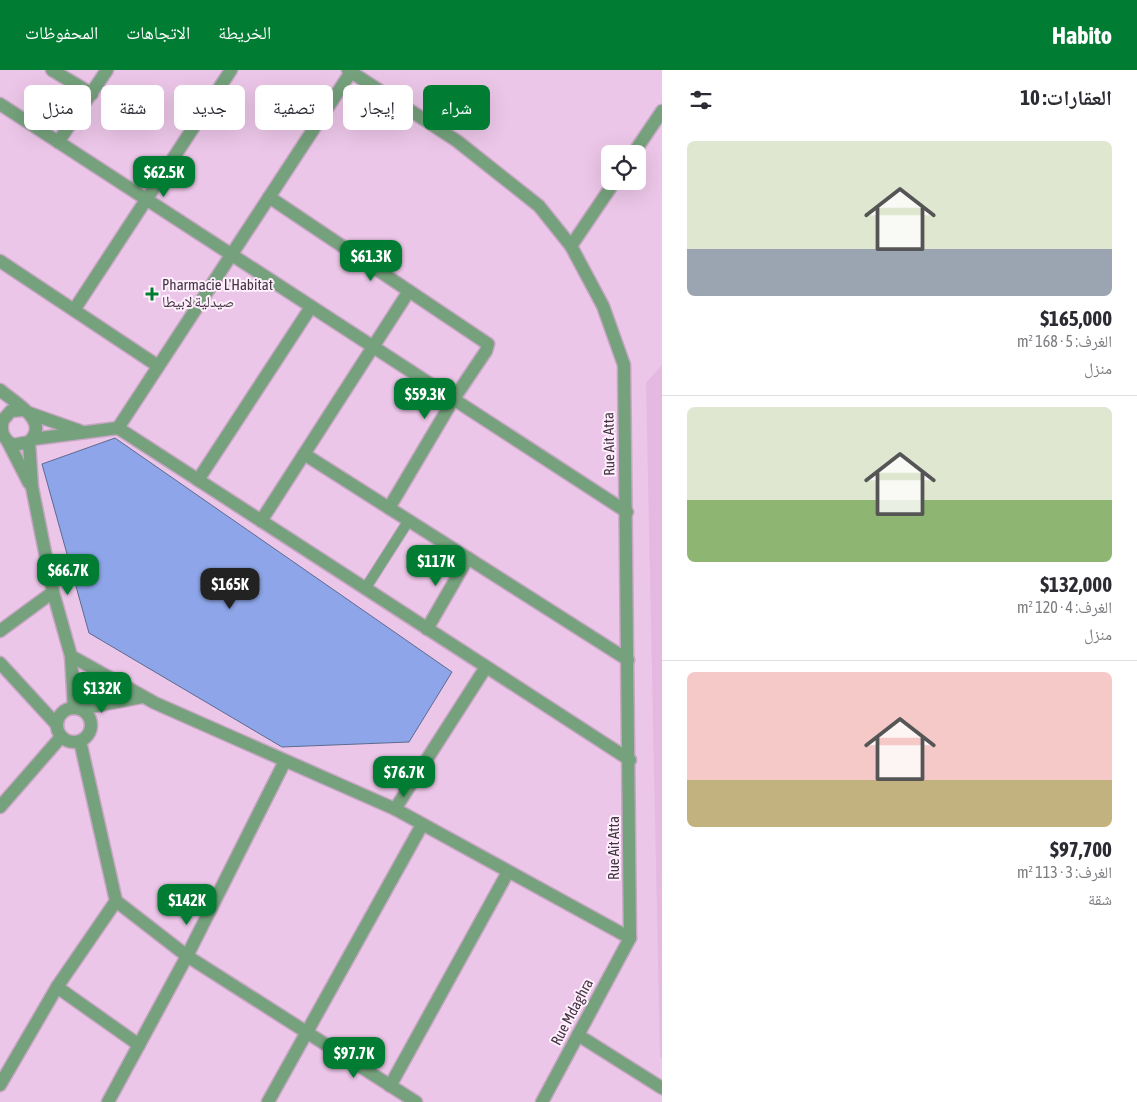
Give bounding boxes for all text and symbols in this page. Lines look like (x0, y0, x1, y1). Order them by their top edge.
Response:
text: المحفوظات (25, 22, 98, 43)
text: الاتجاهات (126, 22, 190, 43)
text: الخريطة (218, 22, 271, 43)
text: Habito (1052, 22, 1112, 49)
chip: منزل (24, 85, 91, 130)
chip: شقة (101, 85, 164, 130)
chip: جديد (174, 85, 245, 130)
chip: تصفية (255, 85, 333, 130)
chip: إيجار (343, 85, 413, 130)
chip: شراء (423, 85, 490, 130)
text: العقارات: 10 (1020, 85, 1112, 109)
icon: filters (687, 86, 715, 114)
map controls (601, 145, 646, 190)
button: locate (601, 145, 646, 190)
pin: $62.5K (123, 156, 205, 198)
text: $62.5K (144, 163, 184, 181)
icon: home (855, 174, 945, 264)
pin: $61.3K (330, 240, 412, 282)
text: $61.3K (351, 247, 391, 265)
place label: Pharmacie L'Habitat صيدلية لابيطا (162, 276, 273, 310)
marker: Pharmacie L'Habitat صيدلية لابيطا (146, 288, 158, 300)
text: $165,000 (1040, 306, 1112, 330)
text: الغرف: 5 · 168 m² (1017, 332, 1112, 350)
text: منزل (1084, 359, 1112, 377)
pin: $59.3K (384, 378, 466, 420)
text: $59.3K (405, 385, 445, 403)
street label: Rue Ait Atta (599, 412, 618, 476)
icon: home (855, 439, 945, 529)
pin: $117K (401, 544, 471, 587)
text: $117K (417, 552, 455, 570)
pin: $66.7K (27, 554, 109, 596)
text: $66.7K (48, 561, 88, 579)
pin: $165K (195, 568, 265, 610)
text: $132,000 (1040, 572, 1112, 596)
text: $165K (211, 575, 249, 593)
text: الغرف: 4 · 120 m² (1017, 598, 1112, 616)
text: منزل (1084, 625, 1112, 643)
pin: $132K (67, 672, 137, 714)
text: $132K (83, 679, 121, 697)
icon: home (855, 704, 945, 794)
pin: $76.7K (363, 756, 445, 798)
text: $76.7K (384, 763, 424, 781)
street label: Rue Ait Atta (605, 816, 622, 880)
text: $97,700 (1050, 837, 1112, 861)
text: الغرف: 3 · 113 m² (1017, 863, 1112, 881)
pin: $142K (152, 884, 222, 926)
text: شقة (1088, 890, 1112, 908)
text: $142K (168, 891, 206, 909)
street label: Rue Mdaghra (547, 976, 596, 1048)
pin: $97.7K (313, 1036, 395, 1079)
text: $97.7K (334, 1044, 374, 1062)

